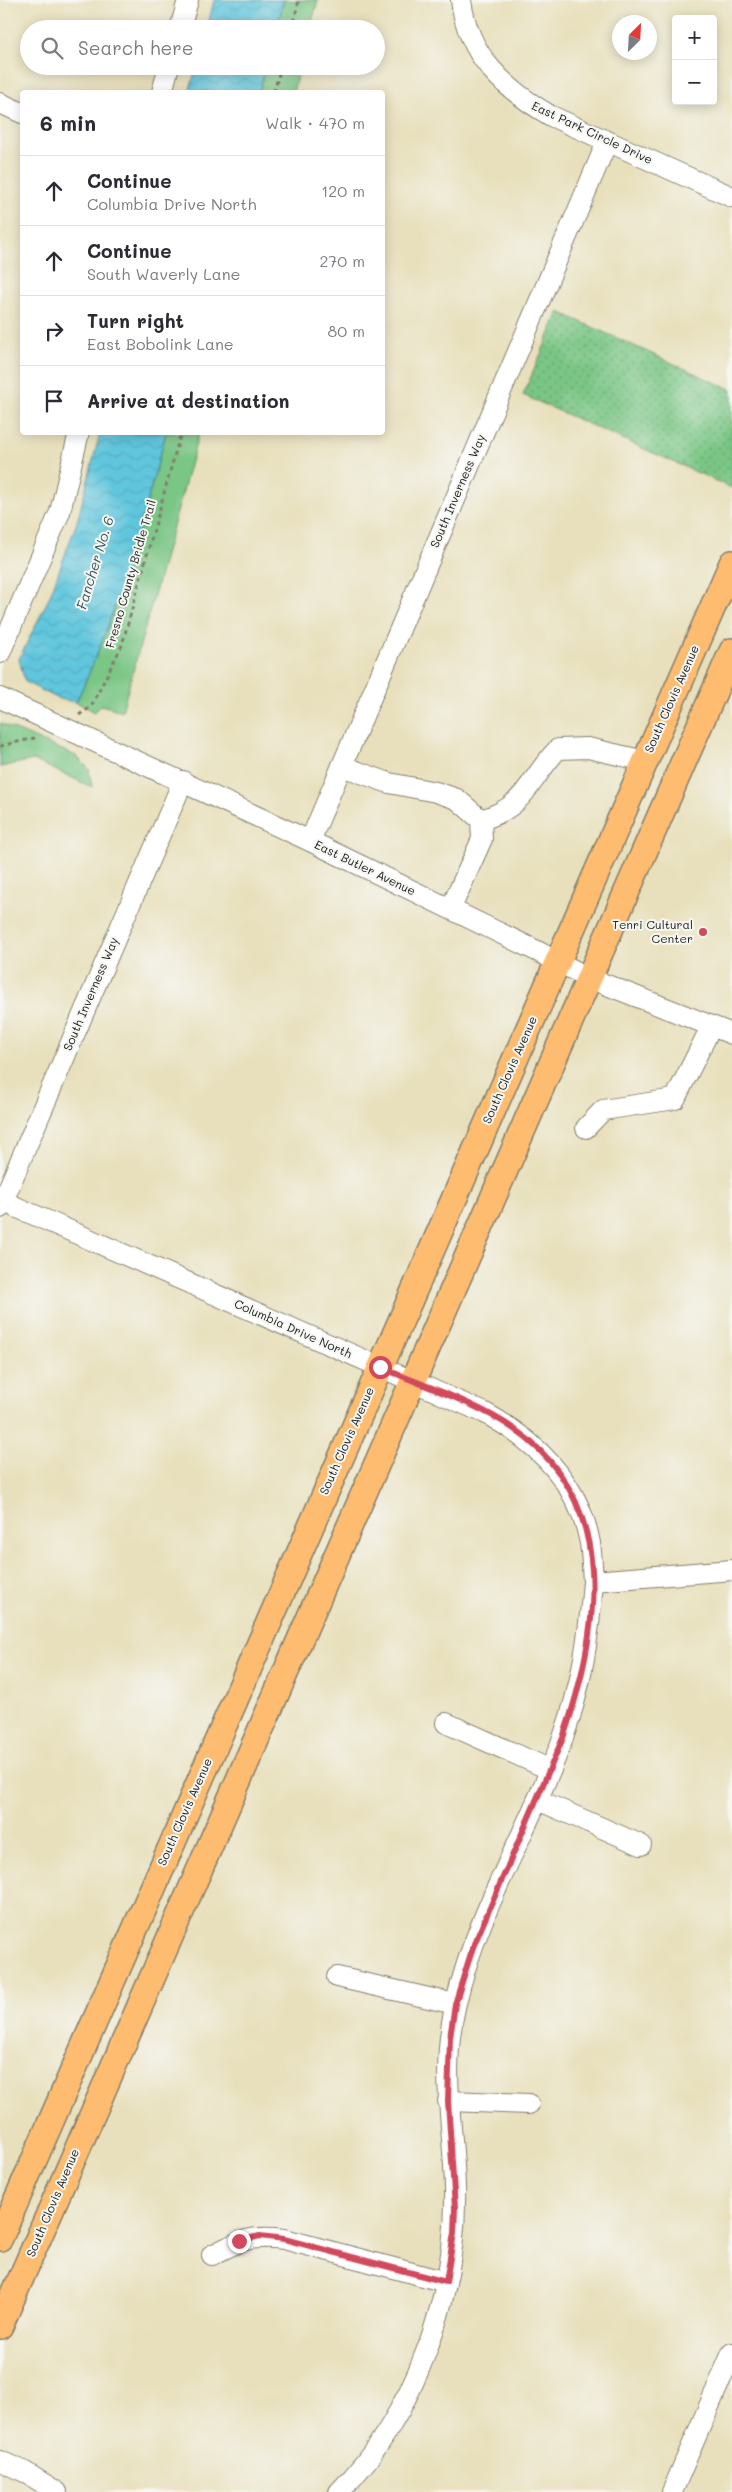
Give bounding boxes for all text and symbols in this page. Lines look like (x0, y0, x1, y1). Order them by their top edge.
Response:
north arrow (612, 15, 657, 60)
map controls (672, 15, 717, 105)
button: + (672, 15, 717, 60)
search box (20, 20, 385, 75)
icon: search (38, 34, 66, 62)
text: Search here (78, 35, 194, 60)
button: − (672, 60, 717, 105)
street label: East Park Circle Drive (529, 97, 655, 167)
text: 6 min (40, 109, 96, 136)
text: Walk · 470 m (265, 112, 365, 133)
text: Continue (87, 168, 172, 193)
icon: ahead (40, 177, 68, 205)
text: 120 m (321, 180, 365, 201)
text: Columbia Drive North (87, 193, 256, 214)
text: Continue (87, 238, 172, 263)
icon: ahead (40, 247, 68, 275)
text: 270 m (319, 250, 365, 271)
text: South Waverly Lane (87, 263, 241, 284)
text: Turn right (87, 308, 184, 333)
icon: right (40, 317, 68, 345)
text: 80 m (328, 320, 365, 341)
text: East Bobolink Lane (87, 333, 234, 354)
icon: arrive (40, 387, 68, 415)
text: Arrive at destination (87, 388, 290, 413)
street label: South Inverness Way (426, 431, 488, 550)
street label: Fresno County Bridle Trail (101, 498, 159, 650)
water label: Fancher No. 6 (71, 514, 118, 612)
street label: South Clovis Avenue (640, 642, 702, 755)
street label: East Butler Avenue (312, 836, 419, 898)
place label: Tenri Cultural Center (612, 916, 693, 946)
marker: Tenri Cultural Center (697, 926, 709, 938)
street label: South Inverness Way (59, 934, 121, 1053)
street label: South Clovis Avenue (478, 1013, 540, 1126)
street label: Columbia Drive North (232, 1295, 355, 1361)
route start (369, 1356, 392, 1379)
street label: South Clovis Avenue (315, 1384, 377, 1497)
street label: South Clovis Avenue (153, 1755, 215, 1868)
street label: South Clovis Avenue (22, 2146, 82, 2259)
route end (228, 2230, 251, 2253)

